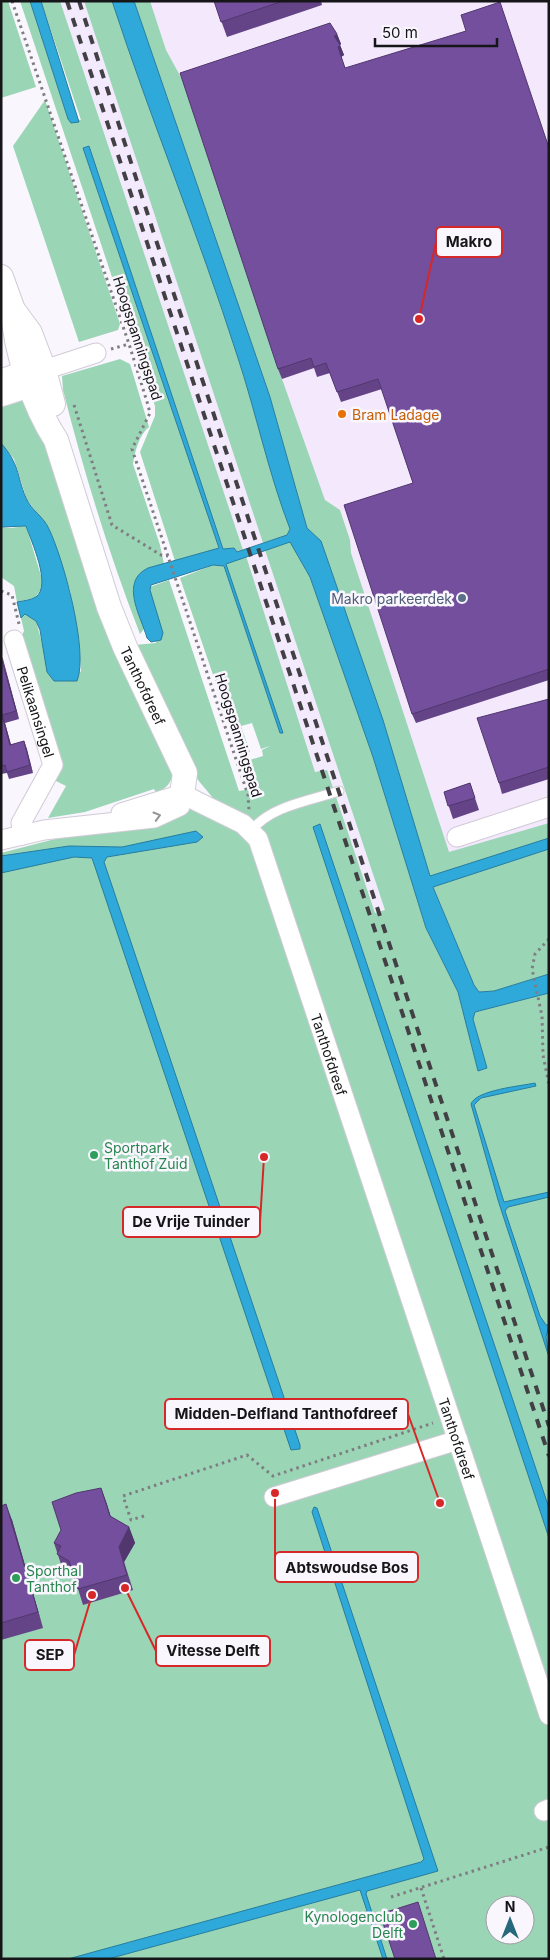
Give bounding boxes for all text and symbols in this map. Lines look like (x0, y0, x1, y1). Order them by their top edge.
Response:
scale bar (375, 15, 498, 47)
text: 50 m (382, 23, 418, 42)
callout: Makro (436, 227, 502, 257)
text: Makro (446, 232, 492, 251)
street label: Hoogspanningspad (110, 274, 166, 402)
place label: Bram Ladage (352, 406, 439, 423)
marker: Bram Ladage (336, 408, 348, 420)
place label: Makro parkeerdek (331, 590, 452, 607)
marker: Makro parkeerdek (456, 592, 468, 604)
street label: Tanthofdreef (117, 643, 169, 728)
street label: Pelikaansingel (14, 664, 59, 759)
street label: Hoogspanningspad (212, 671, 266, 799)
one-way arrow (152, 811, 161, 822)
street label: Tanthofdreef (308, 1011, 351, 1097)
place label: Sportpark Tanthof Zuid (104, 1139, 188, 1172)
marker: Sportpark Tanthof Zuid (88, 1149, 100, 1161)
callout: De Vrije Tuinder (123, 1207, 260, 1237)
text: De Vrije Tuinder (132, 1212, 250, 1231)
street label: Tanthofdreef (436, 1395, 479, 1482)
callout: Midden-Delfland Tanthofdreef (165, 1399, 408, 1429)
text: Midden-Delfland Tanthofdreef (175, 1404, 397, 1423)
callout: Abtswoudse Bos (275, 1552, 418, 1582)
text: Abtswoudse Bos (285, 1558, 409, 1577)
place label: Sporthal Tanthof (26, 1562, 82, 1595)
marker: Sporthal Tanthof (10, 1572, 22, 1584)
callout: Vitesse Delft (156, 1636, 270, 1666)
callout: SEP (25, 1640, 74, 1670)
text: Vitesse Delft (166, 1641, 260, 1660)
text: SEP (36, 1645, 65, 1664)
north arrow (485, 1895, 535, 1945)
text: N (505, 1898, 515, 1915)
place label: Kynologenclub Delft (305, 1908, 403, 1941)
marker: Kynologenclub Delft (407, 1918, 419, 1930)

